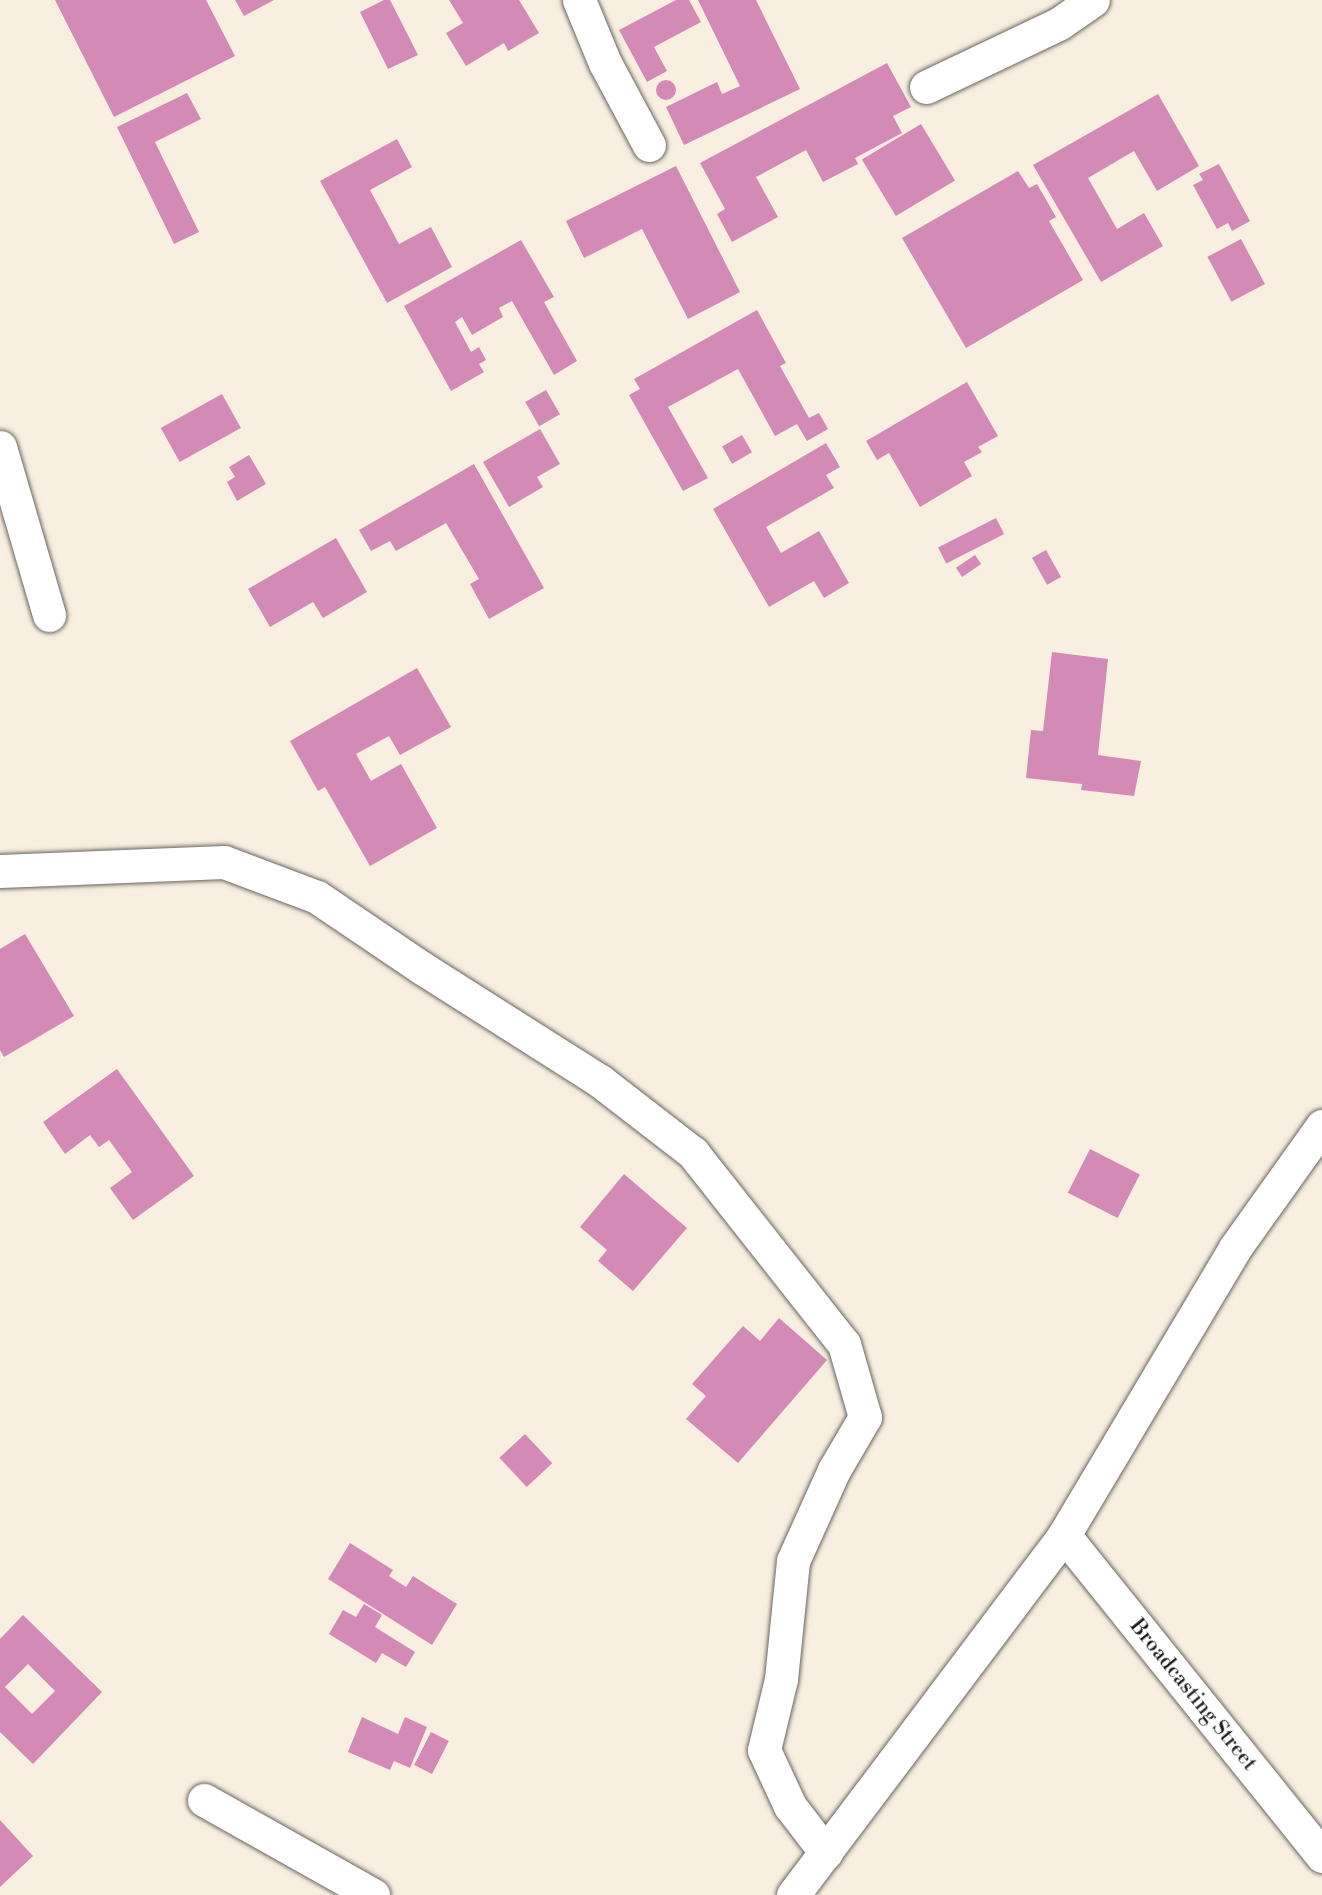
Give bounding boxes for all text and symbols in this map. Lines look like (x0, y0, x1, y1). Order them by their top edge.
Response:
street label: Broadcasting Street (1124, 1614, 1262, 1776)

